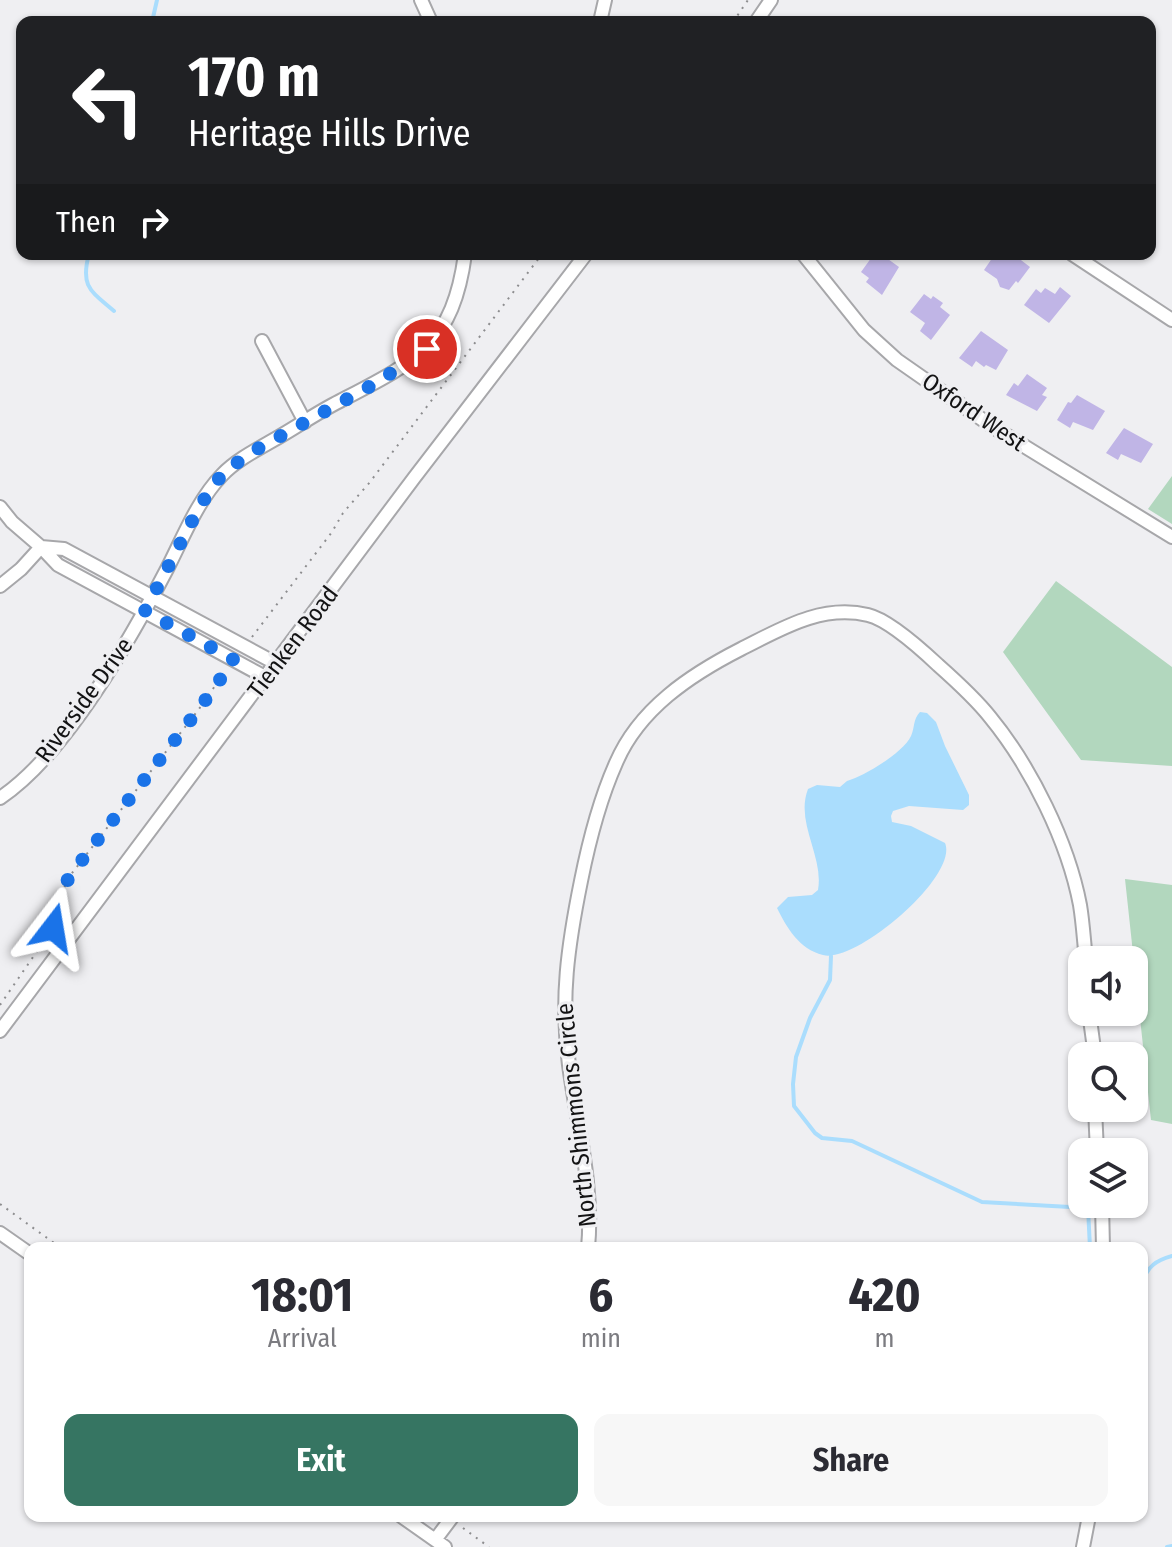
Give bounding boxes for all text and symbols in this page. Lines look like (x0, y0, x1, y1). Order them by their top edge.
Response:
text: 170 m (188, 44, 320, 111)
icon: left (56, 48, 160, 152)
text: Heritage Hills Drive (188, 112, 471, 156)
icon: right (132, 200, 176, 244)
text: Then (56, 204, 116, 240)
pin (393, 315, 461, 383)
icon: arrive (405, 327, 449, 371)
street label: Oxford West (917, 367, 1031, 457)
street label: Tienken Road (242, 581, 344, 703)
street label: Riverside Drive (29, 632, 139, 768)
position arrow (11.0, 886, 95.0, 970)
map controls (1068, 946, 1148, 1218)
button: sound (1068, 946, 1148, 1026)
street label: North Shimmons Circle (550, 1002, 602, 1228)
button: search (1068, 1042, 1148, 1122)
button: layers (1068, 1138, 1148, 1218)
text: 18:01 (251, 1266, 353, 1324)
text: 6 (588, 1266, 613, 1324)
text: 420 (848, 1266, 921, 1324)
text: Arrival (268, 1323, 337, 1354)
text: min (581, 1323, 621, 1354)
text: m (874, 1323, 894, 1354)
button: Exit (64, 1414, 578, 1506)
button: Share (594, 1414, 1108, 1506)

